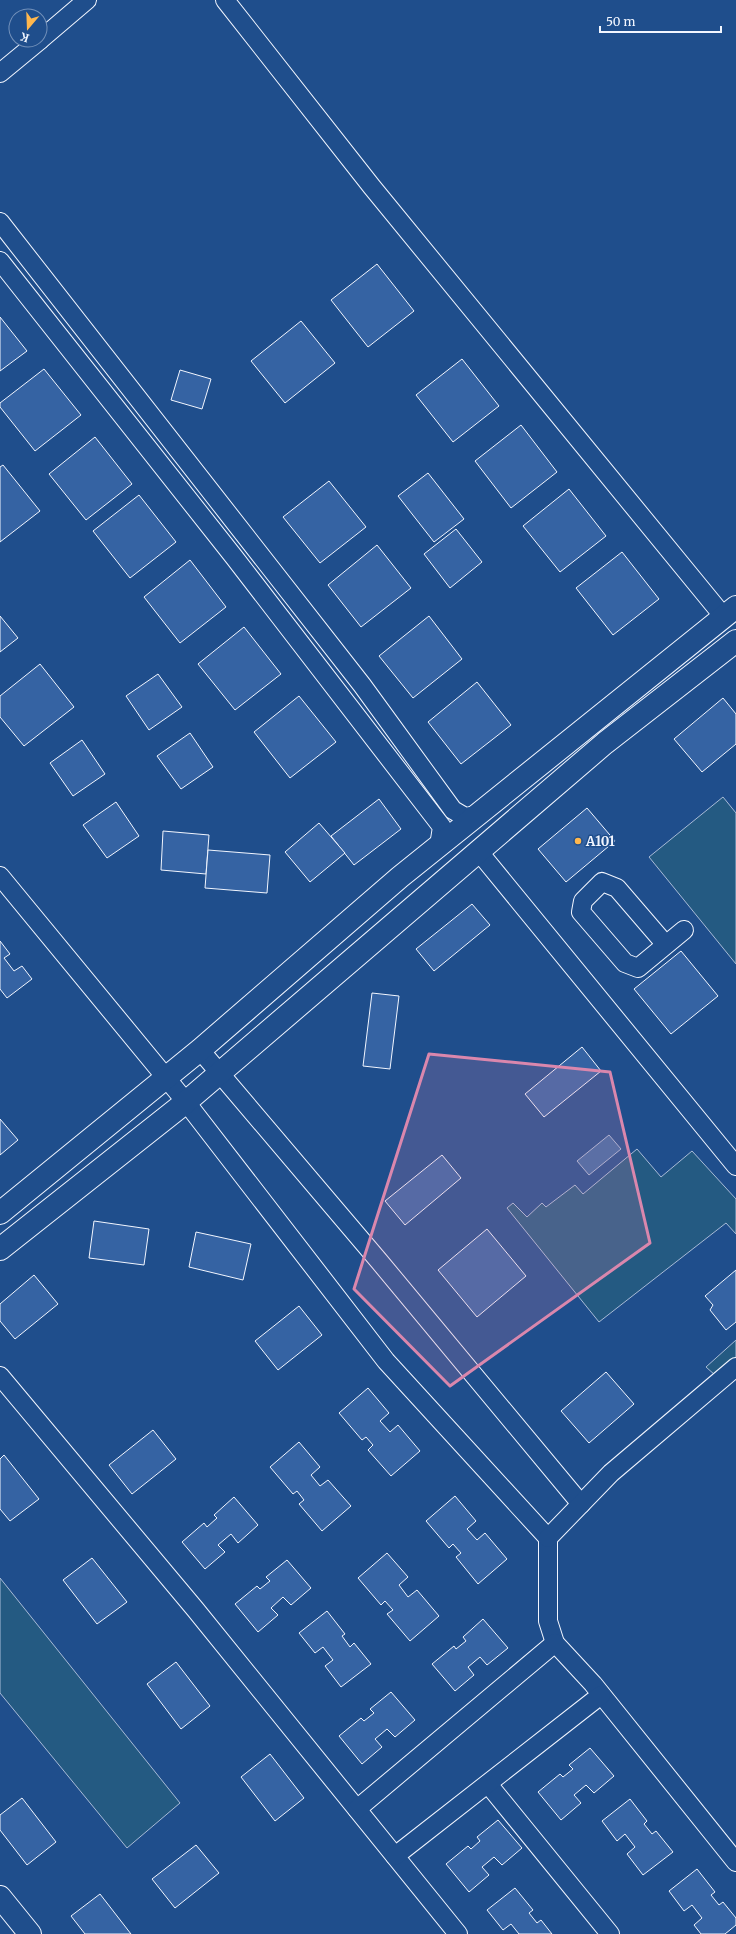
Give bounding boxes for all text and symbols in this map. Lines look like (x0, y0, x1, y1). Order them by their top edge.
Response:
north arrow (8, 8, 48, 48)
scale bar (600, 8, 721, 34)
text: 50 m (606, 14, 635, 29)
text: K (18, 29, 31, 45)
place label: A101 (585, 833, 615, 850)
marker: A101 (573, 836, 583, 846)

